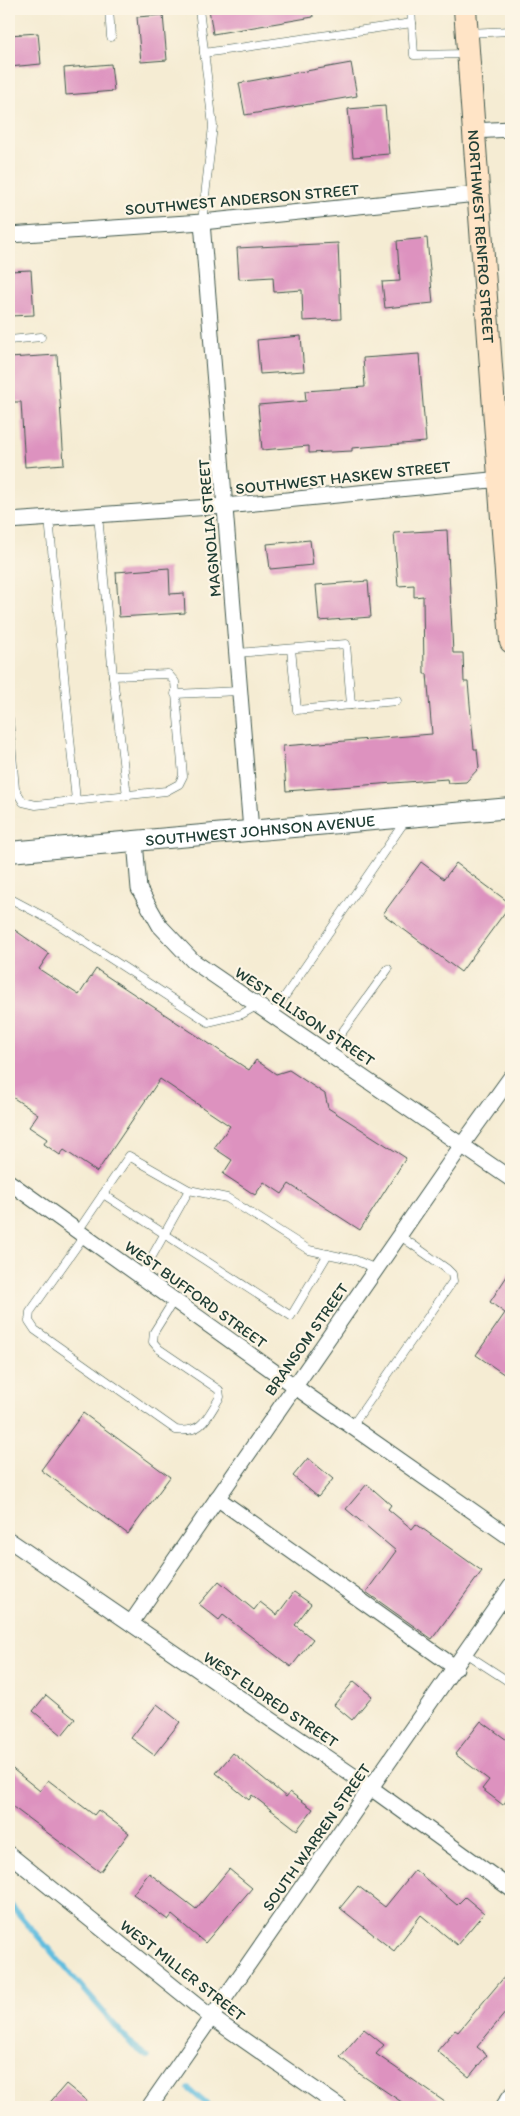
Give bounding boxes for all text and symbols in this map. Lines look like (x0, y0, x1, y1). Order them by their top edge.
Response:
street label: NORTHWEST RENFRO STREET (464, 129, 498, 344)
street label: SOUTHWEST ANDERSON STREET (124, 180, 360, 219)
street label: SOUTHWEST HASKEW STREET (234, 457, 452, 498)
street label: MAGNOLIA STREET (194, 458, 225, 598)
street label: SOUTHWEST JOHNSON AVENUE (144, 811, 376, 850)
street label: WEST ELLISON STREET (231, 963, 378, 1070)
street label: WEST BUFFORD STREET (121, 1236, 270, 1352)
street label: BRANSOM STREET (261, 1279, 352, 1399)
street label: WEST ELDRED STREET (200, 1647, 342, 1752)
street label: SOUTH WARREN STREET (258, 1760, 375, 1915)
street label: WEST MILLER STREET (116, 1916, 249, 2025)

